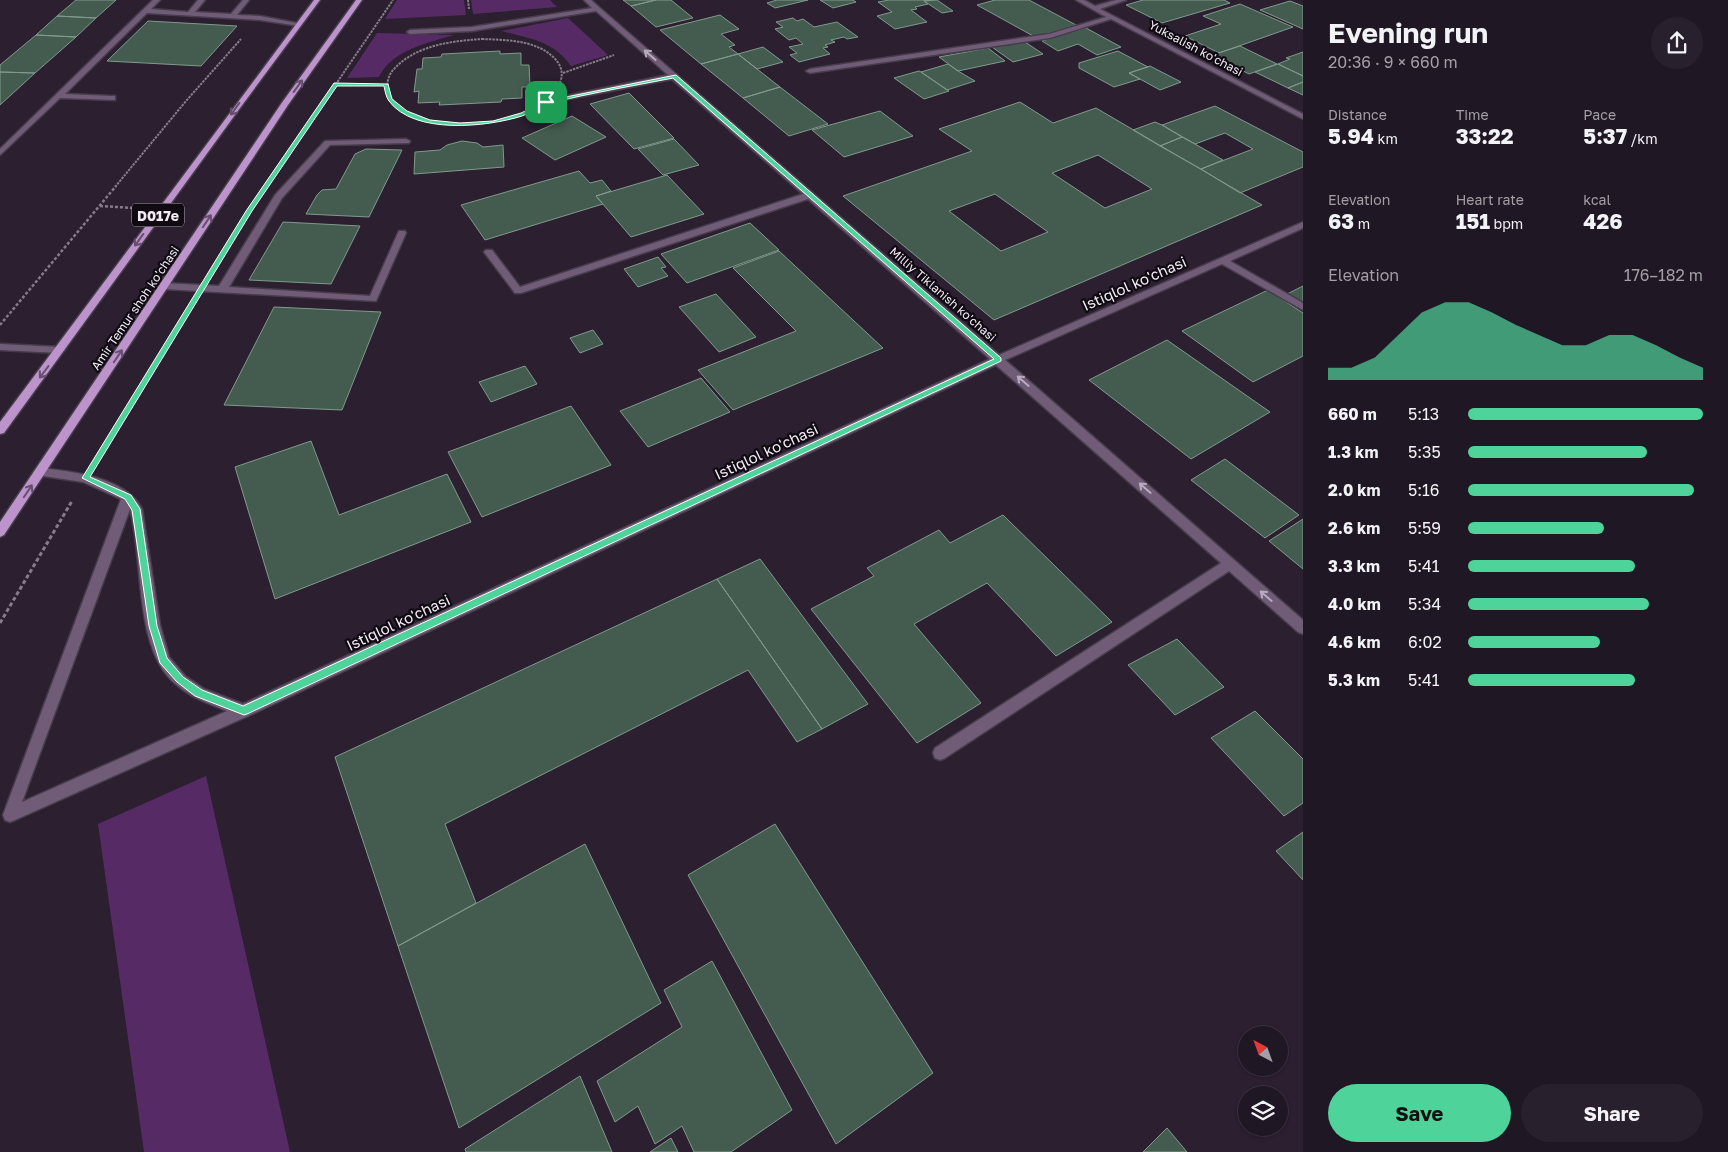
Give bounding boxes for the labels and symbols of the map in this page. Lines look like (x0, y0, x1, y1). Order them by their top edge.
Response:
street label: Yuksalish ko'chasi (1146, 17, 1246, 79)
one-way arrow (644, 49, 657, 61)
one-way arrow (292, 79, 303, 93)
pin (525, 81, 567, 123)
one-way arrow (230, 102, 240, 116)
road number: D017e (132, 204, 184, 226)
one-way arrow (203, 214, 213, 228)
one-way arrow (134, 233, 145, 246)
street label: Amir Temur shoh ko'chasi (88, 243, 182, 373)
street label: Milliy Tiklanish ko'chasi (887, 244, 999, 344)
street label: Istiqlol ko'chasi (1079, 252, 1189, 314)
one-way arrow (113, 350, 123, 364)
one-way arrow (38, 365, 49, 378)
one-way arrow (1016, 375, 1029, 387)
street label: Istiqlol ko'chasi (711, 419, 821, 483)
one-way arrow (1138, 483, 1151, 494)
one-way arrow (23, 485, 33, 499)
street label: Istiqlol ko'chasi (343, 590, 453, 654)
one-way arrow (1260, 590, 1273, 602)
north arrow (1238, 1026, 1288, 1076)

